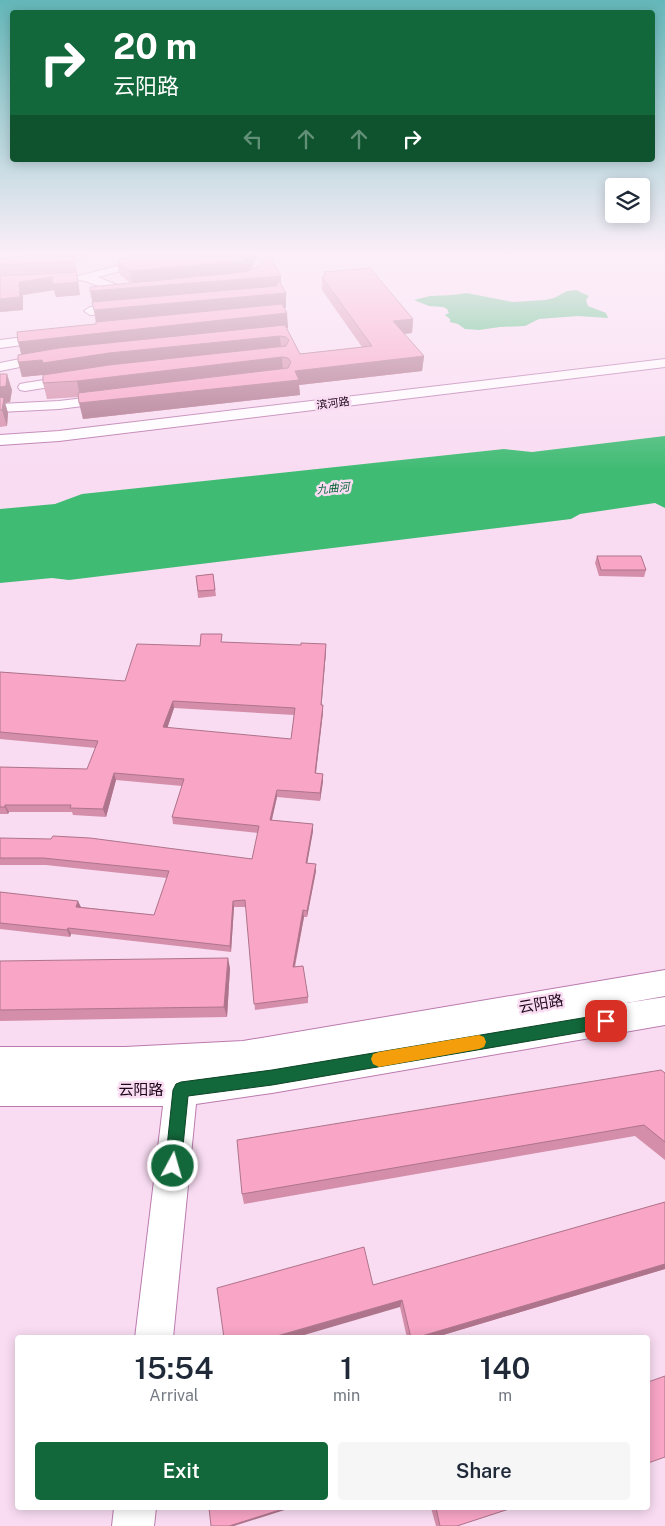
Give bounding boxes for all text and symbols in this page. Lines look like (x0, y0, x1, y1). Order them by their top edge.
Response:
text: 20 m (113, 26, 197, 67)
icon: right (30, 30, 95, 95)
text: 云阳路 (113, 73, 179, 99)
icon: left (239, 125, 267, 153)
icon: ahead (292, 125, 320, 153)
icon: ahead (345, 125, 373, 153)
icon: right (398, 125, 426, 153)
map controls (605, 178, 650, 223)
button: layers (605, 178, 650, 223)
street label: 滨河路 (316, 395, 350, 411)
water label: 九曲河 (316, 480, 352, 496)
street label: 云阳路 (517, 991, 565, 1016)
pin (585, 1000, 627, 1042)
icon: arrive (592, 1007, 620, 1035)
street label: 云阳路 (118, 1081, 164, 1098)
position arrow (146, 1139, 198, 1191)
text: 15:54 (135, 1350, 213, 1386)
text: 1 (340, 1350, 353, 1386)
text: 140 (480, 1350, 530, 1386)
text: Arrival (149, 1386, 199, 1405)
text: min (333, 1386, 360, 1405)
text: m (498, 1386, 512, 1405)
button: Exit (35, 1442, 328, 1500)
button: Share (338, 1442, 630, 1500)

